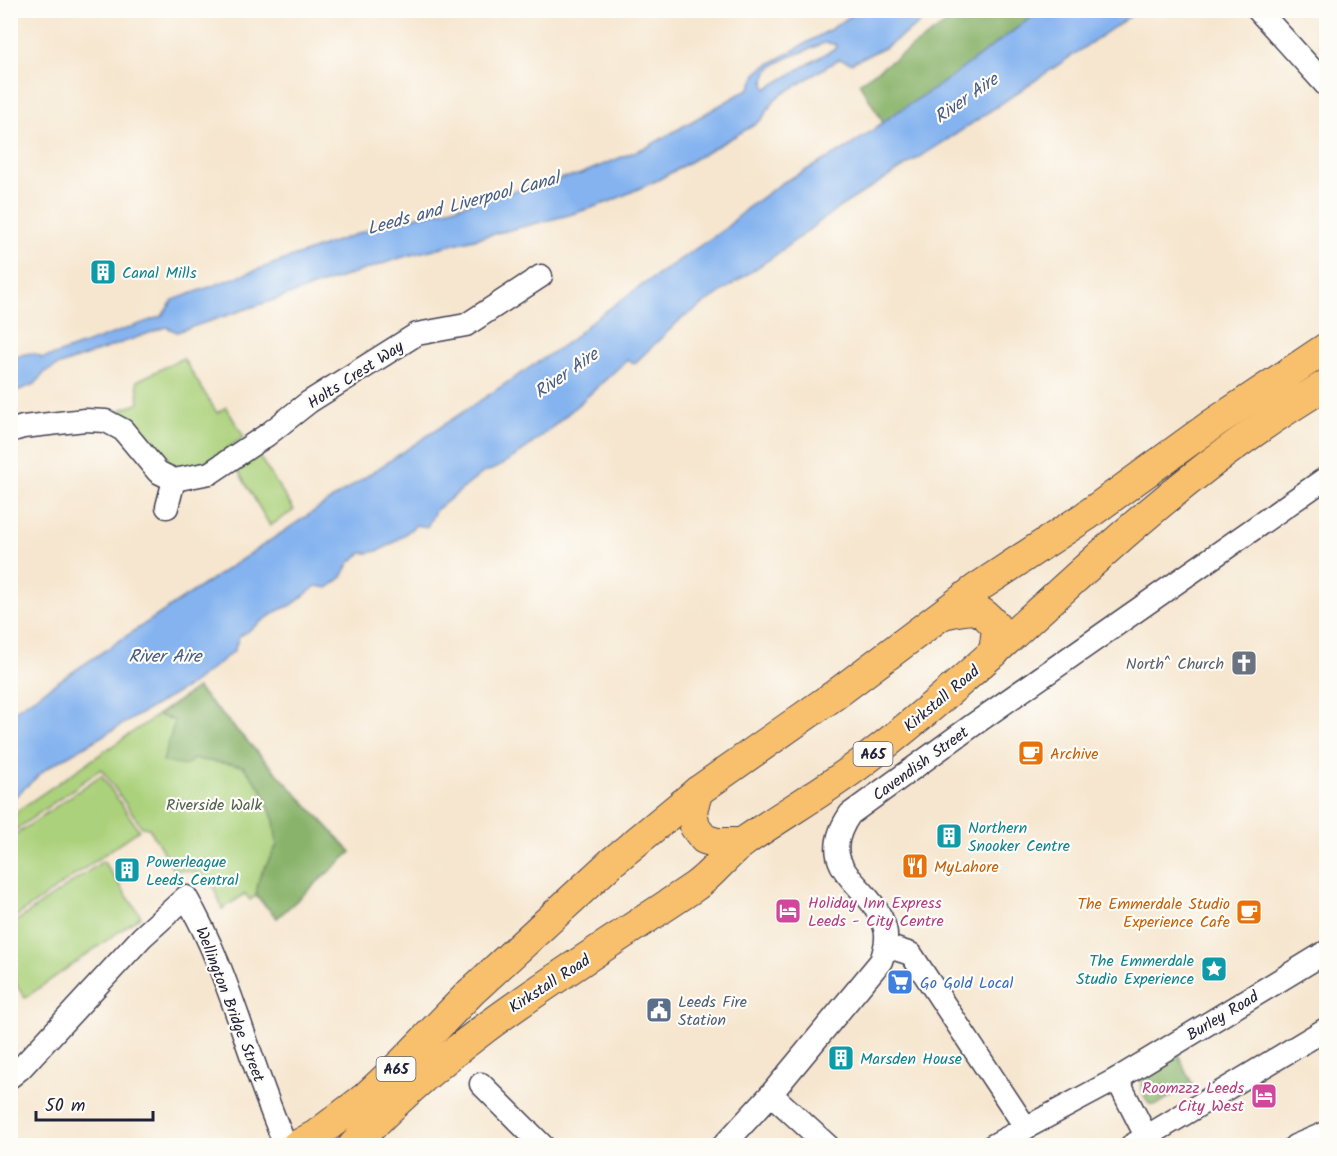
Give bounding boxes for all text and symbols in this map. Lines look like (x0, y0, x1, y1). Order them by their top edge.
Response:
water label: River Aire (929, 65, 1007, 132)
water label: Leeds and Liverpool Canal (364, 164, 566, 244)
building icon: Canal Mills (88, 257, 118, 287)
place label: Canal Mills (122, 261, 197, 286)
street label: Holts Crest Way (303, 334, 409, 416)
water label: River Aire (529, 340, 607, 407)
water label: River Aire (129, 643, 203, 672)
church icon: North^ Church (1229, 648, 1259, 678)
place label: North^ Church (1126, 652, 1224, 677)
street label: Kirkstall Road (898, 659, 986, 739)
street label: Cavendish Street (868, 720, 975, 808)
cafe icon: Archive (1016, 738, 1046, 768)
road number: A65 (854, 742, 892, 766)
place label: Archive (1050, 742, 1098, 767)
park label: Riverside Walk (166, 793, 263, 818)
place label: Northern Snooker Centre (968, 816, 1070, 859)
building icon: Northern Snooker Centre (934, 821, 964, 851)
place label: Powerleague Leeds Central (146, 850, 239, 893)
restaurant icon: MyLahore (900, 851, 930, 881)
building icon: Powerleague Leeds Central (112, 855, 142, 885)
place label: MyLahore (934, 855, 999, 880)
place label: Holiday Inn Express Leeds - City Centre (808, 891, 944, 934)
place label: The Emmerdale Studio Experience Cafe (1077, 892, 1230, 935)
hotel icon: Holiday Inn Express Leeds - City Centre (773, 896, 803, 926)
cafe icon: The Emmerdale Studio Experience Cafe (1234, 897, 1264, 927)
street label: Wellington Bridge Street (188, 923, 271, 1087)
street label: Kirkstall Road (504, 948, 596, 1020)
place label: The Emmerdale Studio Experience (1076, 949, 1194, 992)
place icon: The Emmerdale Studio Experience (1199, 954, 1229, 984)
supermarket icon: Go Gold Local (885, 967, 915, 997)
place label: Go Gold Local (920, 971, 1013, 996)
street label: Burley Road (1182, 984, 1264, 1048)
place label: Leeds Fire Station (678, 990, 747, 1033)
public building icon: Leeds Fire Station (644, 995, 674, 1025)
building icon: Marsden House (826, 1043, 856, 1073)
place label: Marsden House (860, 1047, 962, 1072)
road number: A65 (376, 1057, 416, 1081)
place label: Roomzzz Leeds City West (1142, 1076, 1245, 1119)
hotel icon: Roomzzz Leeds City West (1249, 1081, 1279, 1111)
scale bar (36, 1084, 153, 1122)
text: 50 m (45, 1092, 85, 1121)

